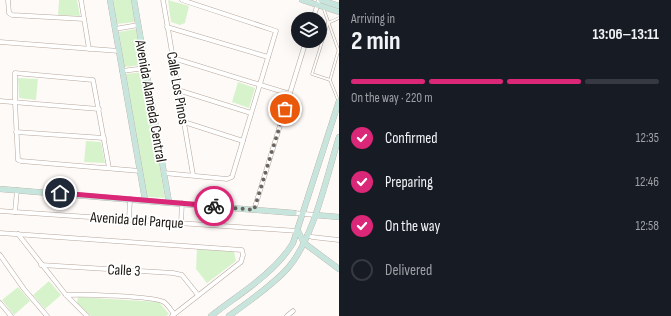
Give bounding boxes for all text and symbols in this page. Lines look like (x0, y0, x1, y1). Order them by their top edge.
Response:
text: Arriving in (351, 11, 395, 27)
map controls (291, 12, 327, 48)
button: layers (291, 12, 327, 48)
text: 13:06–13:11 (592, 25, 659, 44)
text: 2 min (351, 26, 401, 57)
street label: Avenida Alameda Central (130, 38, 171, 164)
street label: Calle Los Pinos (162, 50, 193, 126)
text: On the way · 220 m (351, 90, 433, 106)
pin (268, 92, 302, 126)
icon: bag (274, 98, 296, 120)
icon: check (351, 127, 373, 149)
text: Confirmed (385, 129, 438, 148)
text: 12:35 (636, 130, 659, 146)
icon: check (351, 171, 373, 193)
text: Preparing (385, 173, 433, 192)
text: 12:46 (635, 174, 659, 190)
pin (43, 176, 77, 210)
icon: home (49, 182, 71, 204)
courier (194, 186, 234, 226)
icon: bike (203, 195, 225, 217)
street label: Avenida del Parque (89, 208, 184, 233)
icon: check (351, 215, 373, 237)
text: On the way (385, 217, 440, 236)
text: 12:58 (636, 218, 659, 234)
street label: Calle 3 (107, 260, 141, 281)
text: Delivered (385, 261, 432, 280)

